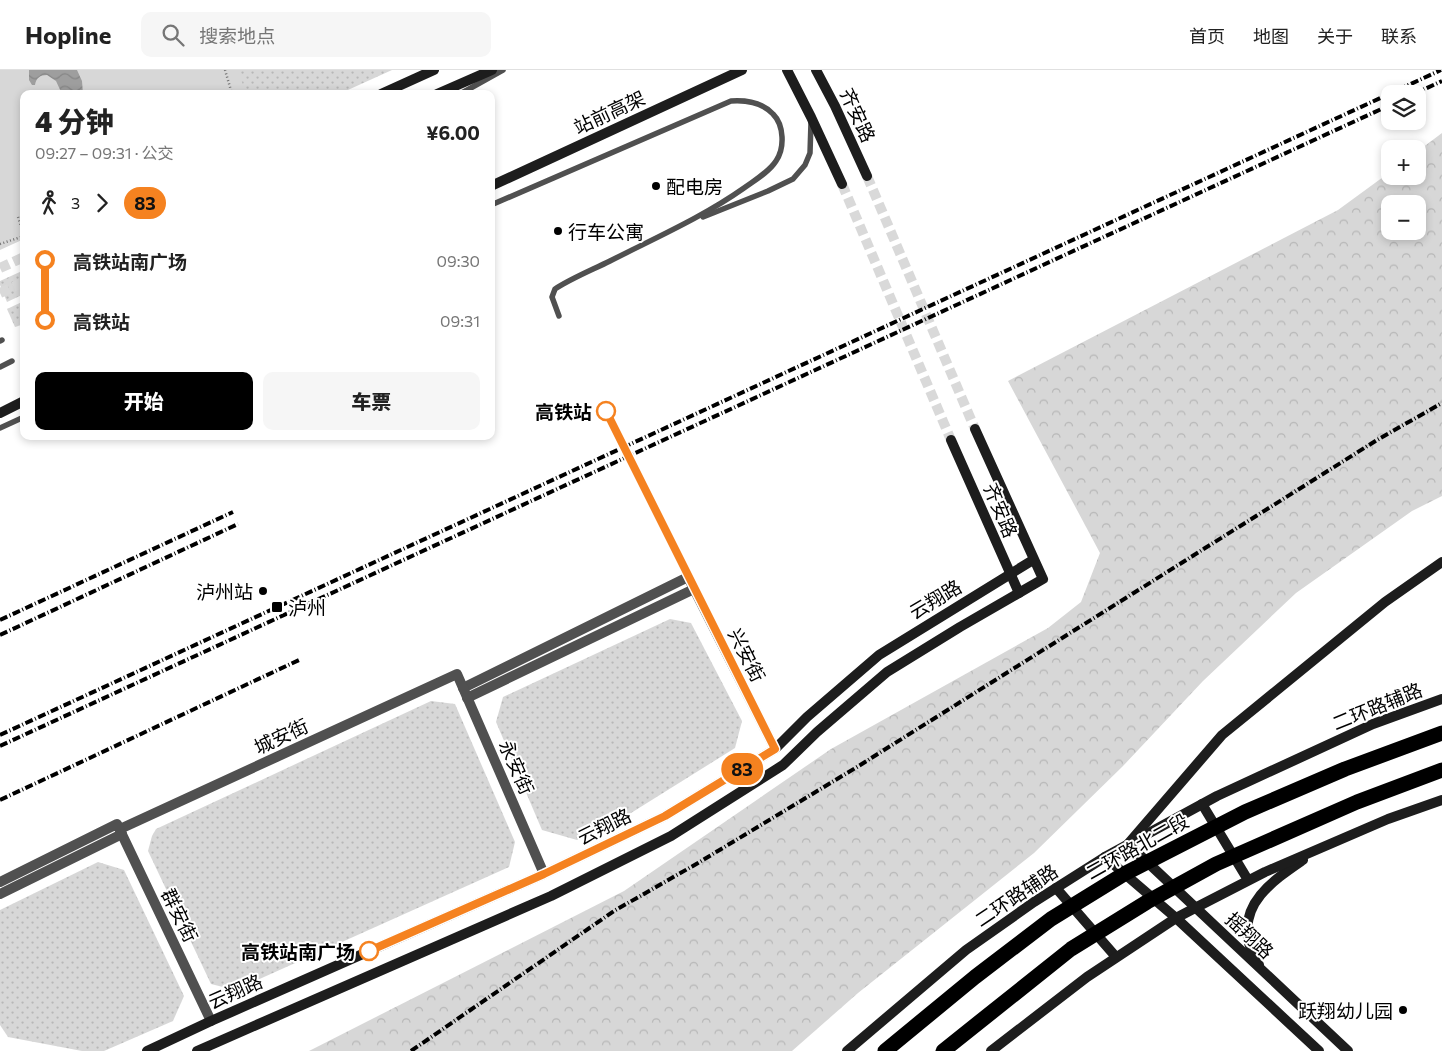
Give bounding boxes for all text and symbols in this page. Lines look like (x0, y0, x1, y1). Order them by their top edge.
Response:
search box (141, 12, 491, 57)
text: Hopline (25, 20, 111, 49)
icon: search (159, 21, 187, 49)
text: 搜索地点 (199, 24, 275, 47)
text: 首页 (1189, 25, 1225, 47)
text: 地图 (1253, 25, 1289, 47)
text: 关于 (1317, 25, 1353, 47)
text: 联系 (1381, 25, 1417, 47)
street label: 齐安路 (836, 84, 880, 146)
map controls (1381, 85, 1426, 240)
button: layers (1381, 85, 1426, 130)
street label: 站前高架 (570, 86, 648, 138)
text: 4 分钟 (35, 104, 114, 138)
text: ¥6.00 (426, 121, 480, 144)
button: + (1381, 140, 1426, 185)
text: 09:27 – 09:31 · 公交 (35, 143, 174, 162)
place label: 配电房 (666, 175, 723, 198)
marker: 配电房 (650, 180, 662, 192)
icon: walk (35, 189, 63, 217)
icon: forward (88, 189, 116, 217)
text: 83 (134, 192, 156, 214)
text: 3 (71, 193, 80, 212)
button: − (1381, 195, 1426, 240)
place label: 行车公寓 (568, 220, 644, 243)
marker: 行车公寓 (552, 225, 564, 237)
text: 高铁站南广场 (73, 250, 187, 273)
text: 09:30 (437, 251, 480, 270)
text: 高铁站 (73, 310, 130, 333)
text: 09:31 (440, 311, 480, 330)
button: 开始 (35, 372, 253, 430)
button: 车票 (263, 372, 480, 430)
place label: 高铁站 (535, 400, 592, 423)
marker: 高铁站 (596, 401, 616, 421)
street label: 齐安路 (979, 479, 1023, 541)
street label: 云翔路 (905, 574, 965, 624)
place label: 泸州站 (196, 580, 253, 603)
marker: 泸州站 (257, 585, 269, 597)
place label: 泸州 (288, 596, 326, 619)
marker: 泸州 (270, 600, 284, 614)
street label: 兴安街 (724, 624, 770, 686)
street label: 二环路辅路 (1329, 678, 1425, 734)
street label: 城安街 (250, 714, 312, 758)
street label: 永安街 (495, 736, 539, 798)
line badge: 83 (720, 753, 764, 785)
text: 83 (731, 758, 753, 780)
street label: 云翔路 (573, 803, 635, 849)
street label: 二环路北二段 (1082, 808, 1192, 884)
street label: 二环路辅路 (970, 859, 1062, 931)
street label: 群安街 (157, 884, 203, 946)
street label: 摇翔路 (1221, 907, 1279, 963)
place label: 高铁站南广场 (241, 940, 355, 963)
marker: 高铁站南广场 (359, 941, 379, 961)
street label: 云翔路 (204, 969, 266, 1013)
place label: 跃翔幼儿园 (1298, 999, 1393, 1022)
marker: 跃翔幼儿园 (1397, 1004, 1409, 1016)

